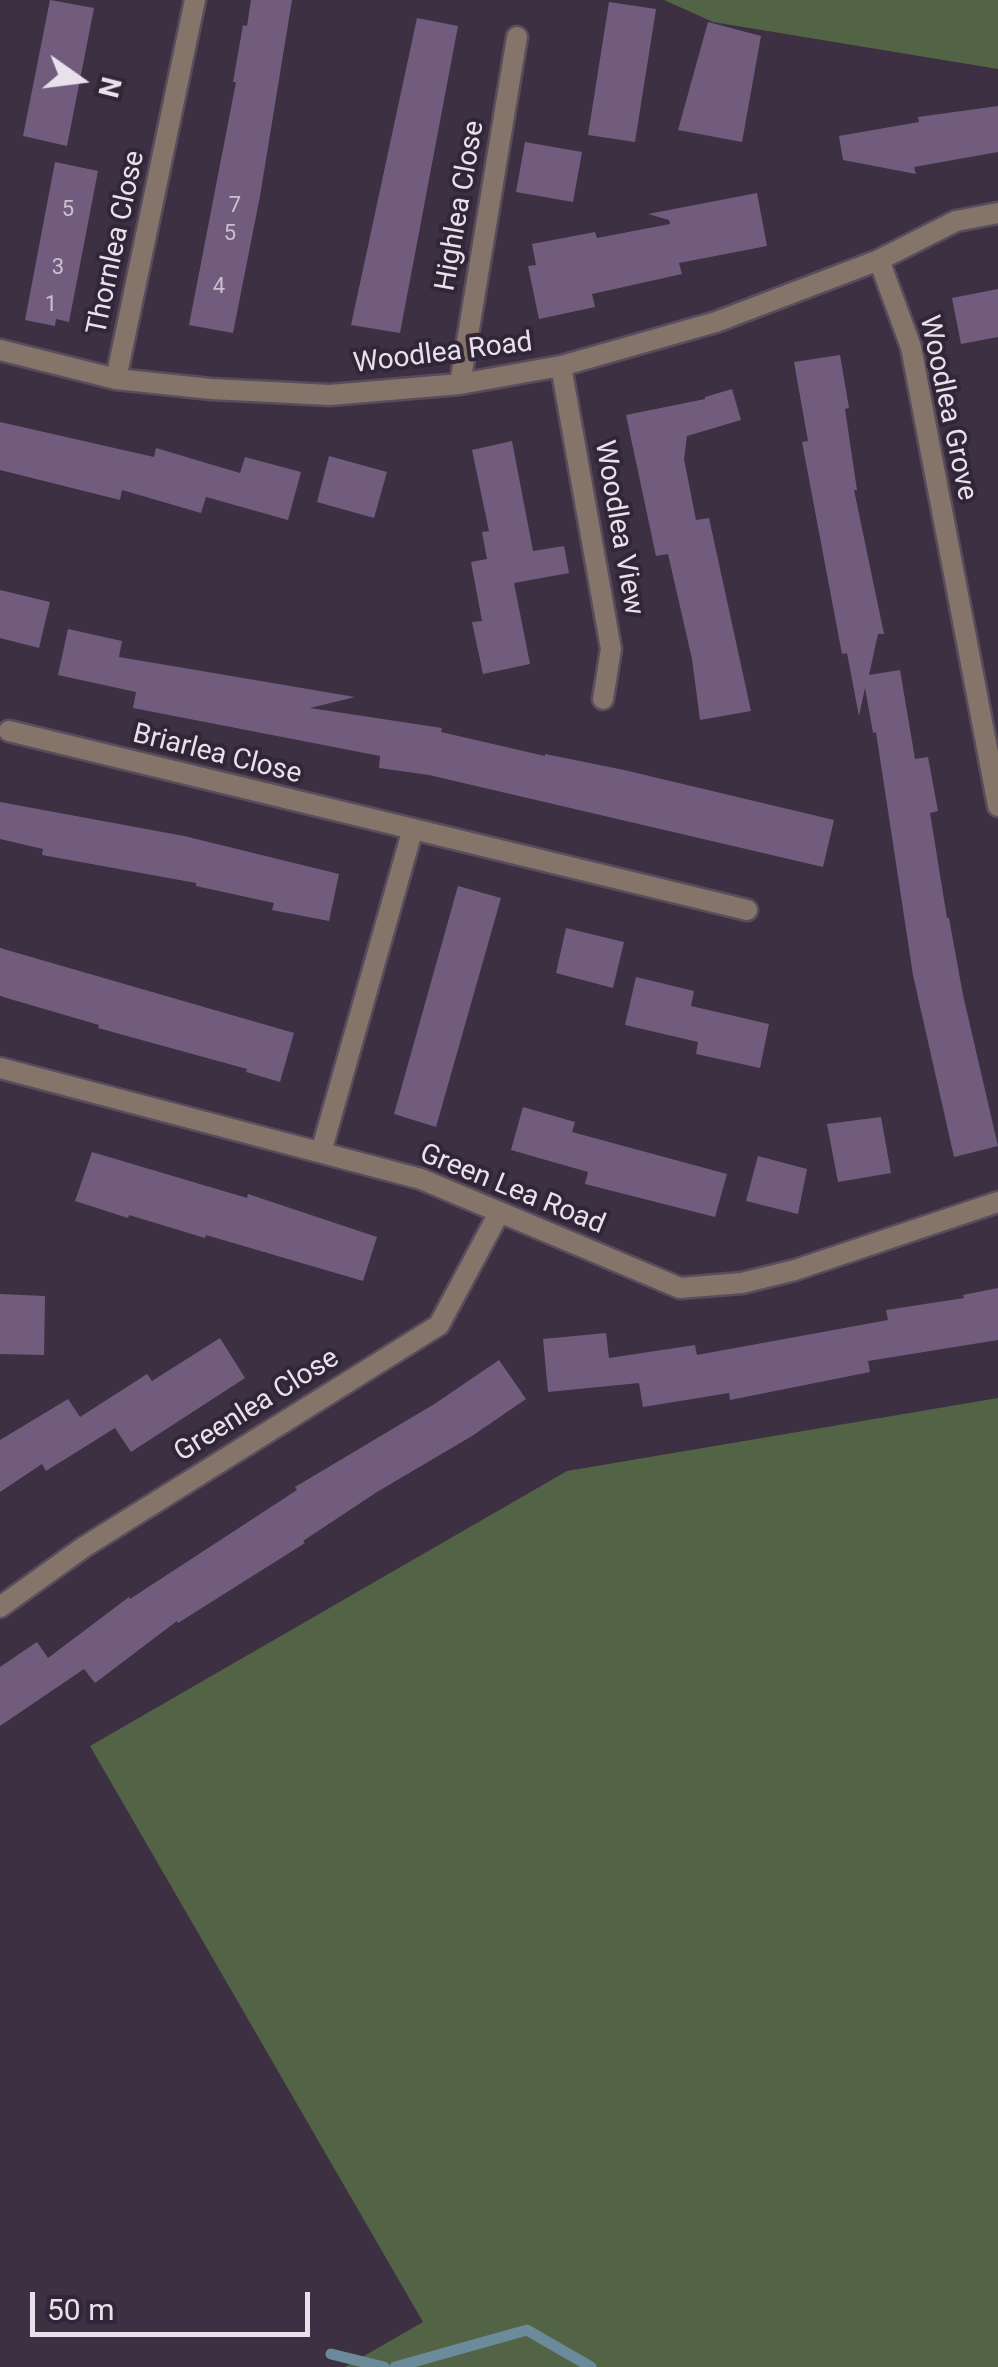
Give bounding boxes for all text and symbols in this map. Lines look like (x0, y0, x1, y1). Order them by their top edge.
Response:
north arrow (30, 30, 130, 130)
text: N (91, 74, 128, 101)
street label: Highlea Close (430, 118, 492, 294)
street label: Thornlea Close (81, 148, 153, 338)
house number: 7 (229, 193, 241, 219)
house number: 5 (62, 197, 74, 223)
house number: 5 (224, 221, 236, 247)
house number: 3 (52, 255, 64, 281)
house number: 4 (213, 274, 225, 300)
house number: 1 (45, 292, 57, 318)
street label: Woodlea Grove (911, 312, 983, 504)
street label: Woodlea Road (352, 326, 534, 382)
street label: Woodlea View (586, 438, 650, 618)
street label: Briarlea Close (129, 718, 305, 792)
street label: Green Lea Road (414, 1138, 610, 1242)
street label: Greenlea Close (169, 1342, 345, 1470)
scale bar (35, 2272, 315, 2334)
text: 50 m (47, 2292, 114, 2327)

